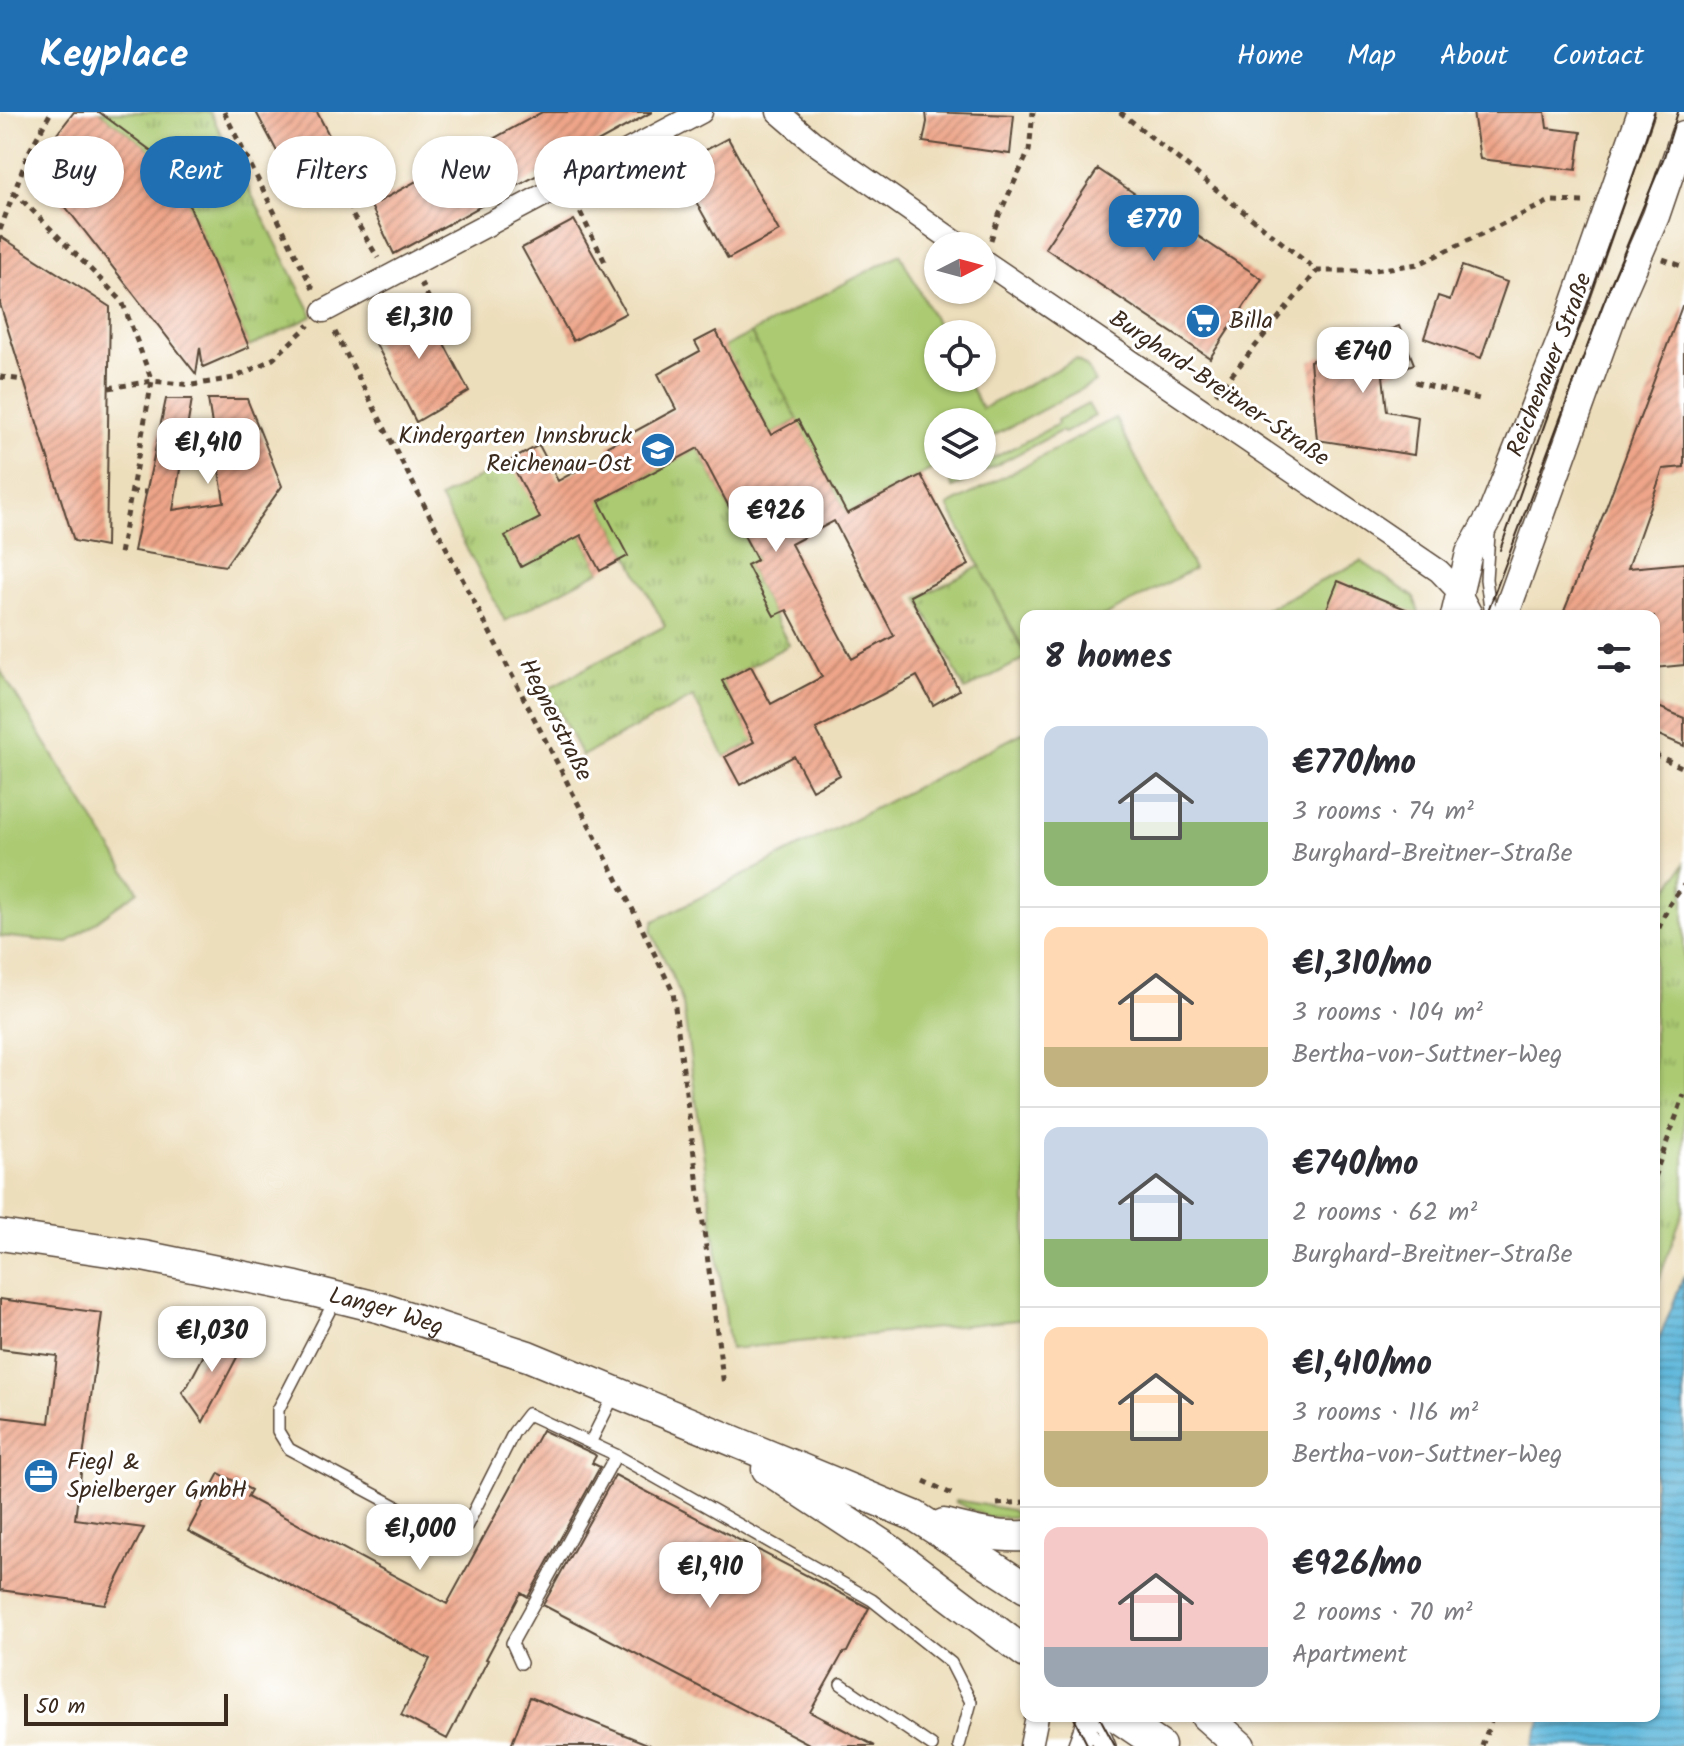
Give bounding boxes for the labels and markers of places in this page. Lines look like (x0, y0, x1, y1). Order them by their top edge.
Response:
pin: €770 (1107, 195, 1201, 263)
pin: €1,310 (354, 293, 484, 361)
supermarket icon: Billa (1184, 302, 1222, 340)
place label: Billa (1229, 302, 1273, 341)
pin: €740 (1316, 327, 1410, 395)
place label: Kindergarten Innsbruck Reichenau-Ost (398, 417, 633, 484)
pin: €1,410 (143, 418, 273, 486)
school or university icon: Kindergarten Innsbruck Reichenau-Ost (639, 431, 677, 469)
pin: €926 (729, 486, 823, 554)
pin: €1,030 (147, 1306, 277, 1374)
place label: Fiegl & Spielberger GmbH (67, 1443, 247, 1510)
office icon: Fiegl & Spielberger GmbH (22, 1457, 60, 1495)
pin: €1,000 (355, 1504, 485, 1572)
pin: €1,910 (645, 1542, 775, 1610)

